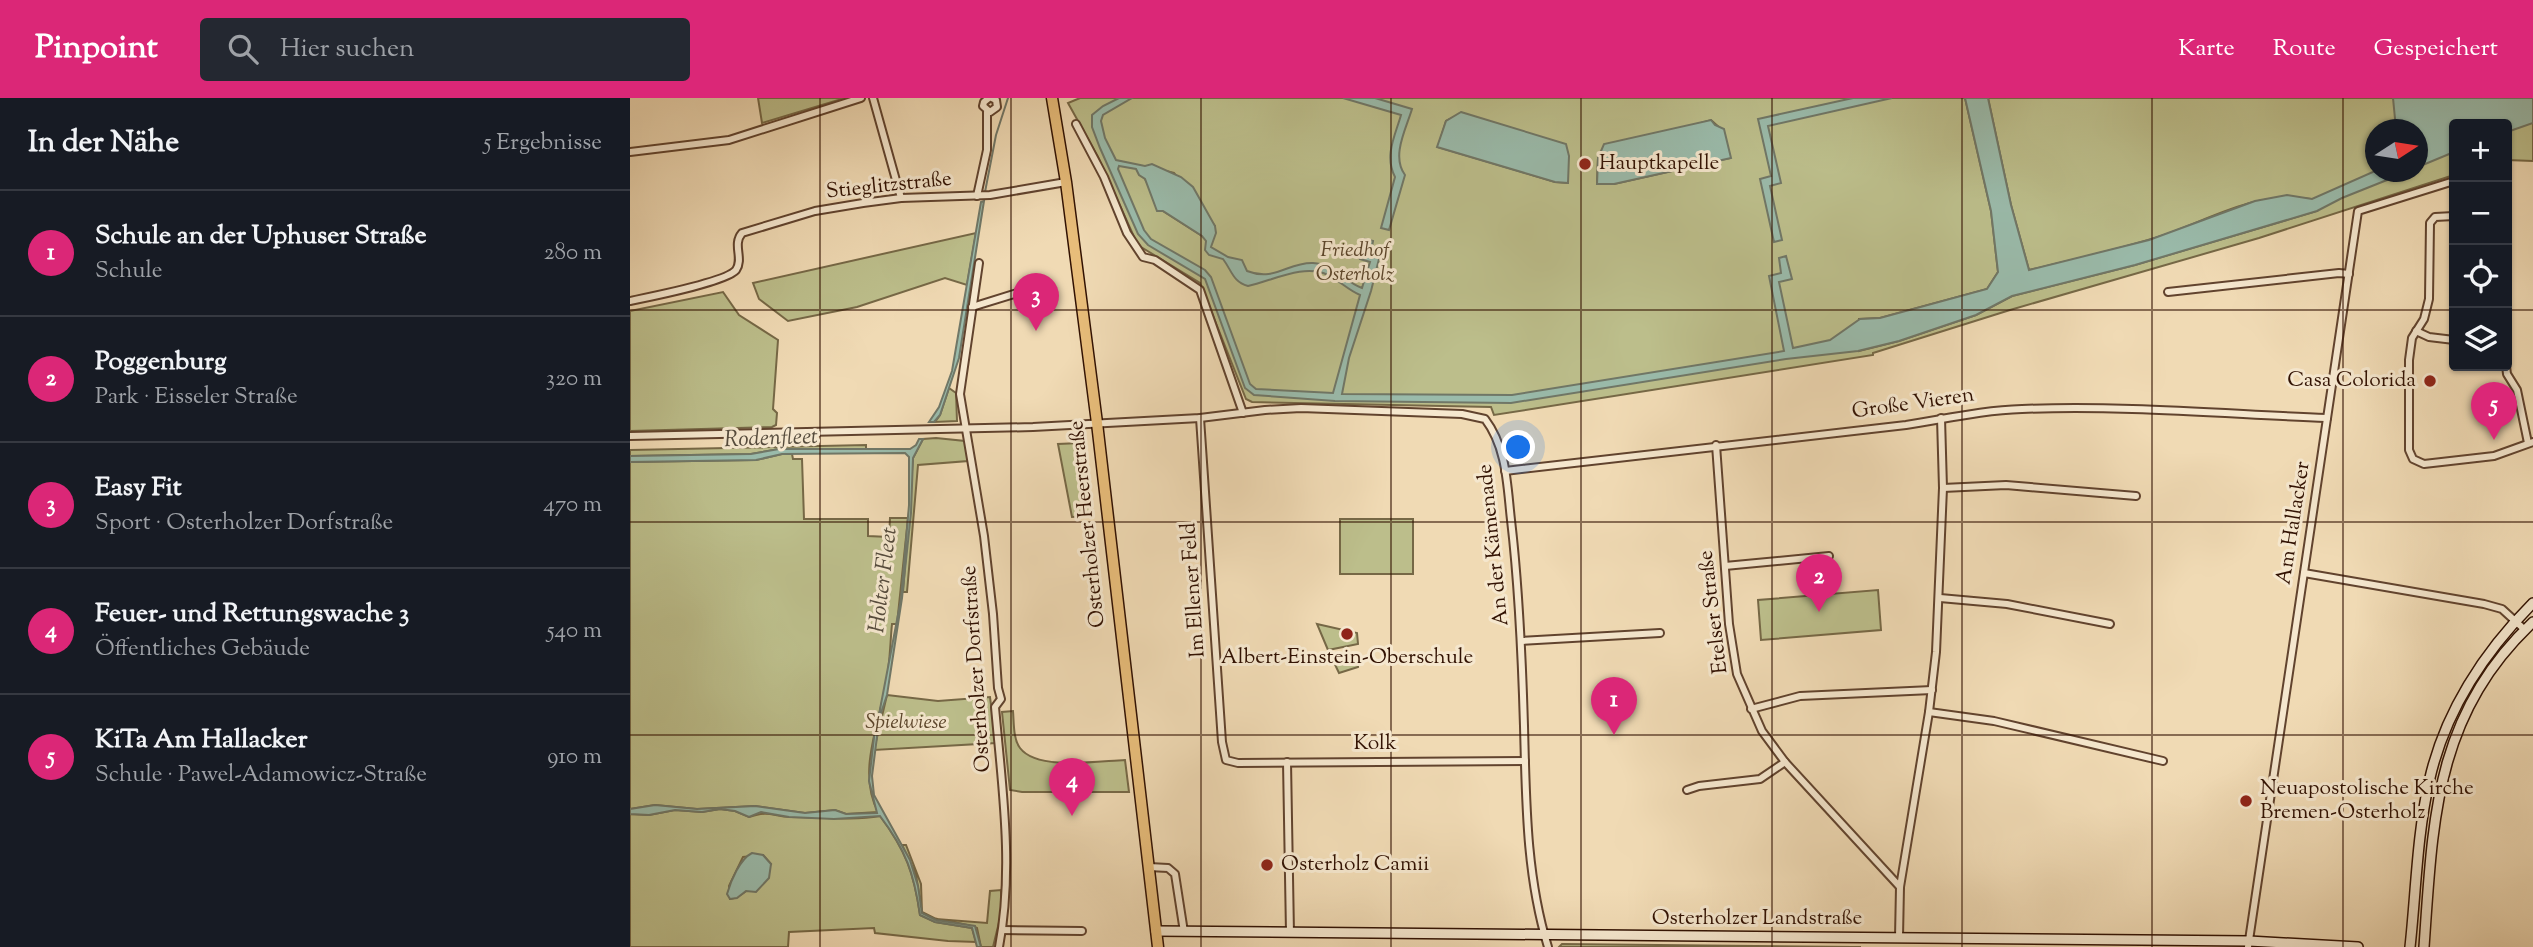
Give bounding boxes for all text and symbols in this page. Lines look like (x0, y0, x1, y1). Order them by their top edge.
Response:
search box (200, 18, 690, 81)
text: Pinpoint (35, 25, 158, 73)
icon: search (224, 30, 262, 68)
text: Hier suchen (280, 31, 414, 68)
text: Karte (2178, 32, 2235, 66)
text: Route (2273, 32, 2336, 66)
text: Gespeichert (2374, 32, 2498, 66)
north arrow (2365, 119, 2428, 182)
map controls (2449, 119, 2512, 371)
button: + (2449, 119, 2512, 182)
text: In der Nähe (28, 122, 179, 165)
text: 5 Ergebnisse (484, 127, 602, 160)
place label: Hauptkapelle (1599, 149, 1719, 179)
marker: Hauptkapelle (1577, 156, 1593, 172)
street label: Stieglitzstraße (825, 164, 953, 208)
button: − (2449, 182, 2512, 245)
text: Schule an der Uphuser Straße (95, 218, 427, 255)
park label: Friedhof Osterholz (1316, 236, 1395, 290)
text: 1 (47, 237, 55, 270)
text: 280 m (544, 237, 602, 270)
button: locate (2449, 245, 2512, 308)
text: Schule (95, 255, 162, 288)
pin: 3 (1013, 273, 1059, 331)
button: layers (2449, 308, 2512, 371)
text: Poggenburg (95, 344, 227, 381)
text: 2 (46, 363, 56, 396)
text: 320 m (546, 363, 602, 396)
place label: Casa Colorida (2287, 366, 2416, 396)
marker: Casa Colorida (2422, 373, 2438, 389)
text: Park · Eisseler Straße (95, 381, 298, 414)
street label: Große Vieren (1850, 381, 1976, 427)
pin: 5 (2471, 382, 2517, 440)
street label: Osterholzer Heerstraße (1062, 419, 1114, 629)
water label: Rodenfleet (723, 421, 819, 457)
your location (1501, 430, 1535, 464)
street label: Am Hallacker (2269, 459, 2319, 587)
street label: An der Kämenade (1471, 462, 1517, 628)
text: Easy Fit (95, 470, 182, 507)
text: 3 (46, 489, 56, 522)
text: 470 m (543, 489, 602, 522)
text: Sport · Osterholzer Dorfstraße (95, 507, 393, 540)
street label: Im Ellener Feld (1174, 521, 1214, 659)
water label: Holter Fleet (861, 525, 907, 635)
street label: Etelser Straße (1692, 549, 1736, 675)
pin: 2 (1796, 554, 1842, 612)
street label: Osterholzer Dorfstraße (955, 564, 999, 774)
text: Feuer- und Rettungswache 3 (95, 596, 409, 633)
text: 4 (45, 615, 57, 648)
text: 540 m (547, 615, 602, 648)
marker: Albert-Einstein-Oberschule (1339, 626, 1355, 642)
text: Öffentliches Gebäude (95, 633, 310, 666)
place label: Albert-Einstein-Oberschule (1221, 643, 1473, 673)
pin: 1 (1591, 677, 1637, 735)
park label: Spielwiese (865, 708, 947, 738)
text: KiTa Am Hallacker (95, 722, 307, 759)
street label: Kolk (1353, 729, 1397, 759)
text: 5 (47, 741, 55, 774)
text: 910 m (547, 741, 602, 774)
pin: 4 (1049, 758, 1095, 816)
text: Schule · Pawel-Adamowicz-Straße (95, 759, 427, 792)
place label: Neuapostolische Kirche Bremen-Osterholz (2260, 774, 2474, 828)
marker: Neuapostolische Kirche Bremen-Osterholz (2238, 793, 2254, 809)
place label: Osterholz Camii (1281, 850, 1429, 880)
marker: Osterholz Camii (1259, 857, 1275, 873)
street label: Osterholzer Landstraße (1652, 904, 1862, 934)

